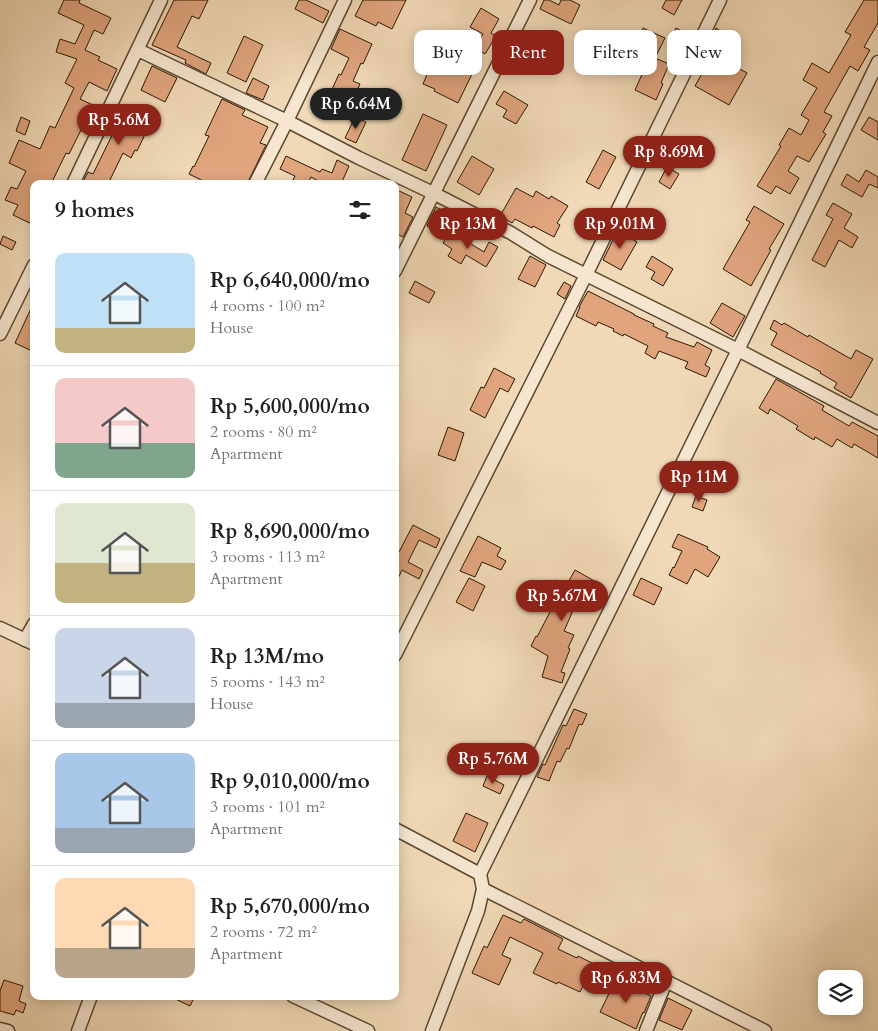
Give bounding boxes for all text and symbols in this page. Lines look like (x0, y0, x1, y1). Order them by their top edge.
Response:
chip: Buy (414, 30, 482, 75)
chip: Rent (492, 30, 564, 75)
chip: Filters (574, 30, 657, 75)
chip: New (667, 30, 741, 75)
pin: Rp 6.64M (304, 88, 408, 130)
text: Rp 6.64M (321, 93, 391, 115)
pin: Rp 5.6M (73, 104, 165, 146)
text: Rp 5.6M (88, 109, 150, 131)
pin: Rp 8.69M (617, 136, 721, 178)
text: Rp 8.69M (634, 141, 704, 163)
text: 9 homes (55, 196, 134, 225)
icon: filters (346, 196, 374, 224)
pin: Rp 13M (427, 208, 509, 250)
pin: Rp 9.01M (568, 208, 672, 250)
text: Rp 13M (439, 213, 497, 235)
text: Rp 9.01M (585, 213, 655, 235)
text: Rp 6,640,000/mo (210, 266, 370, 295)
icon: home (95, 273, 155, 333)
text: 4 rooms · 100 m² (210, 295, 325, 317)
text: House (210, 317, 253, 339)
text: Rp 5,600,000/mo (210, 392, 370, 421)
icon: home (95, 398, 155, 458)
text: 2 rooms · 80 m² (210, 421, 317, 443)
text: Apartment (210, 443, 283, 465)
pin: Rp 11M (658, 460, 740, 503)
text: Rp 11M (670, 466, 728, 488)
text: Rp 8,690,000/mo (210, 517, 370, 546)
icon: home (95, 523, 155, 583)
text: 3 rooms · 113 m² (210, 546, 325, 568)
text: Apartment (210, 568, 283, 590)
pin: Rp 5.67M (510, 580, 614, 622)
text: Rp 5.67M (527, 585, 597, 607)
text: Rp 13M/mo (210, 642, 324, 671)
icon: home (95, 648, 155, 708)
text: 5 rooms · 143 m² (210, 671, 325, 693)
text: House (210, 693, 253, 715)
pin: Rp 5.76M (441, 742, 545, 785)
text: Rp 5.76M (458, 748, 528, 770)
text: Rp 9,010,000/mo (210, 767, 370, 796)
icon: home (95, 773, 155, 833)
text: 3 rooms · 101 m² (210, 796, 325, 818)
text: Apartment (210, 818, 283, 840)
text: Rp 5,670,000/mo (210, 892, 370, 921)
icon: home (95, 898, 155, 958)
text: 2 rooms · 72 m² (210, 921, 317, 943)
text: Apartment (210, 943, 283, 965)
pin: Rp 6.83M (574, 962, 678, 1004)
text: Rp 6.83M (591, 967, 661, 989)
map controls (818, 970, 863, 1015)
button: layers (818, 970, 863, 1015)

